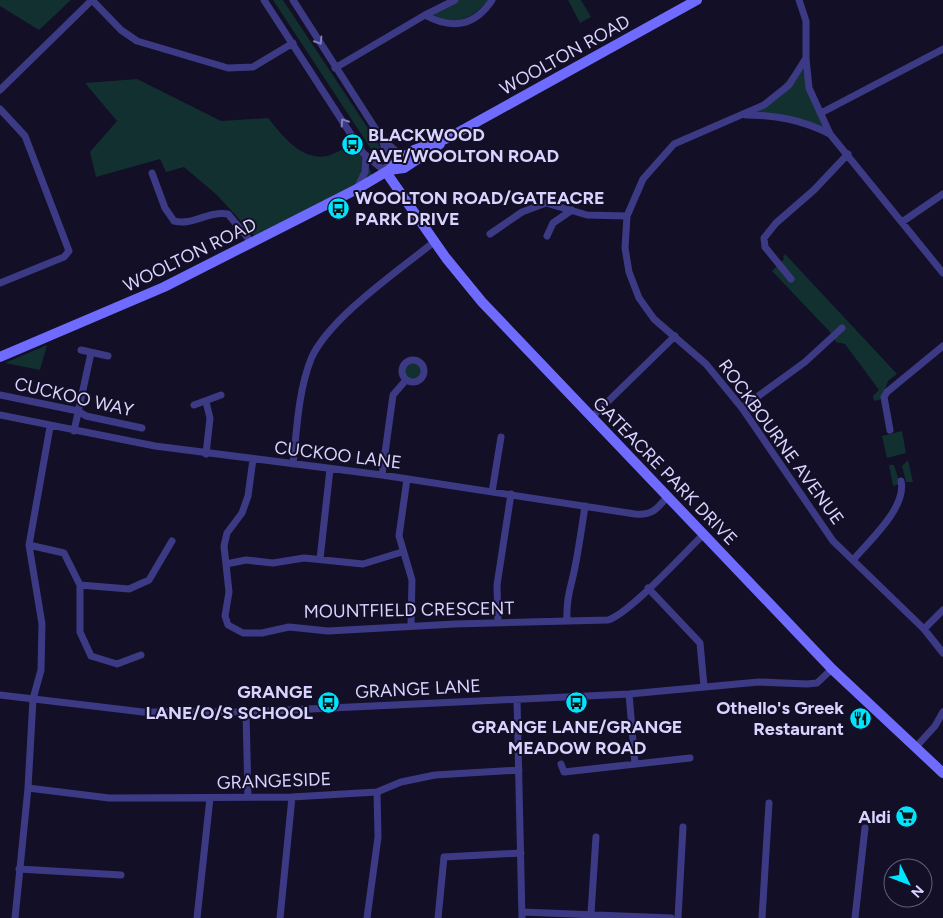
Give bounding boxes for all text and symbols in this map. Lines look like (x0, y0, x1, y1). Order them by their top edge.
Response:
street label: WOOLTON ROAD (496, 10, 634, 100)
one-way arrow (312, 36, 322, 45)
one-way arrow (341, 119, 350, 128)
place label: BLACKWOOD AVE/WOOLTON ROAD (368, 124, 559, 167)
bus stop icon: BLACKWOOD AVE/WOOLTON ROAD (340, 133, 364, 157)
place label: WOOLTON ROAD/GATEACRE PARK DRIVE (355, 187, 605, 230)
bus stop icon: WOOLTON ROAD/GATEACRE PARK DRIVE (327, 196, 351, 220)
street label: WOOLTON ROAD (120, 213, 260, 297)
street label: ROCKBOURNE AVENUE (714, 355, 848, 529)
street label: CUCKOO WAY (12, 373, 136, 421)
street label: GATEACRE PARK DRIVE (588, 392, 742, 550)
street label: CUCKOO LANE (273, 436, 403, 474)
street label: MOUNTFIELD CRESCENT (303, 597, 515, 623)
street label: GRANGE LANE (355, 675, 481, 703)
place label: GRANGE LANE/O/S SCHOOL (146, 681, 313, 724)
bus stop icon: GRANGE LANE/O/S SCHOOL (317, 690, 341, 714)
bus stop icon: GRANGE LANE/GRANGE MEADOW ROAD (565, 690, 589, 714)
place label: Othello's Greek Restaurant (716, 697, 844, 740)
restaurant icon: Othello's Greek Restaurant (848, 706, 872, 730)
place label: GRANGE LANE/GRANGE MEADOW ROAD (472, 716, 682, 759)
street label: GRANGESIDE (216, 768, 332, 794)
supermarket icon: Aldi (895, 805, 919, 829)
place label: Aldi (858, 806, 891, 828)
north arrow (883, 858, 933, 908)
text: N (907, 882, 927, 901)

